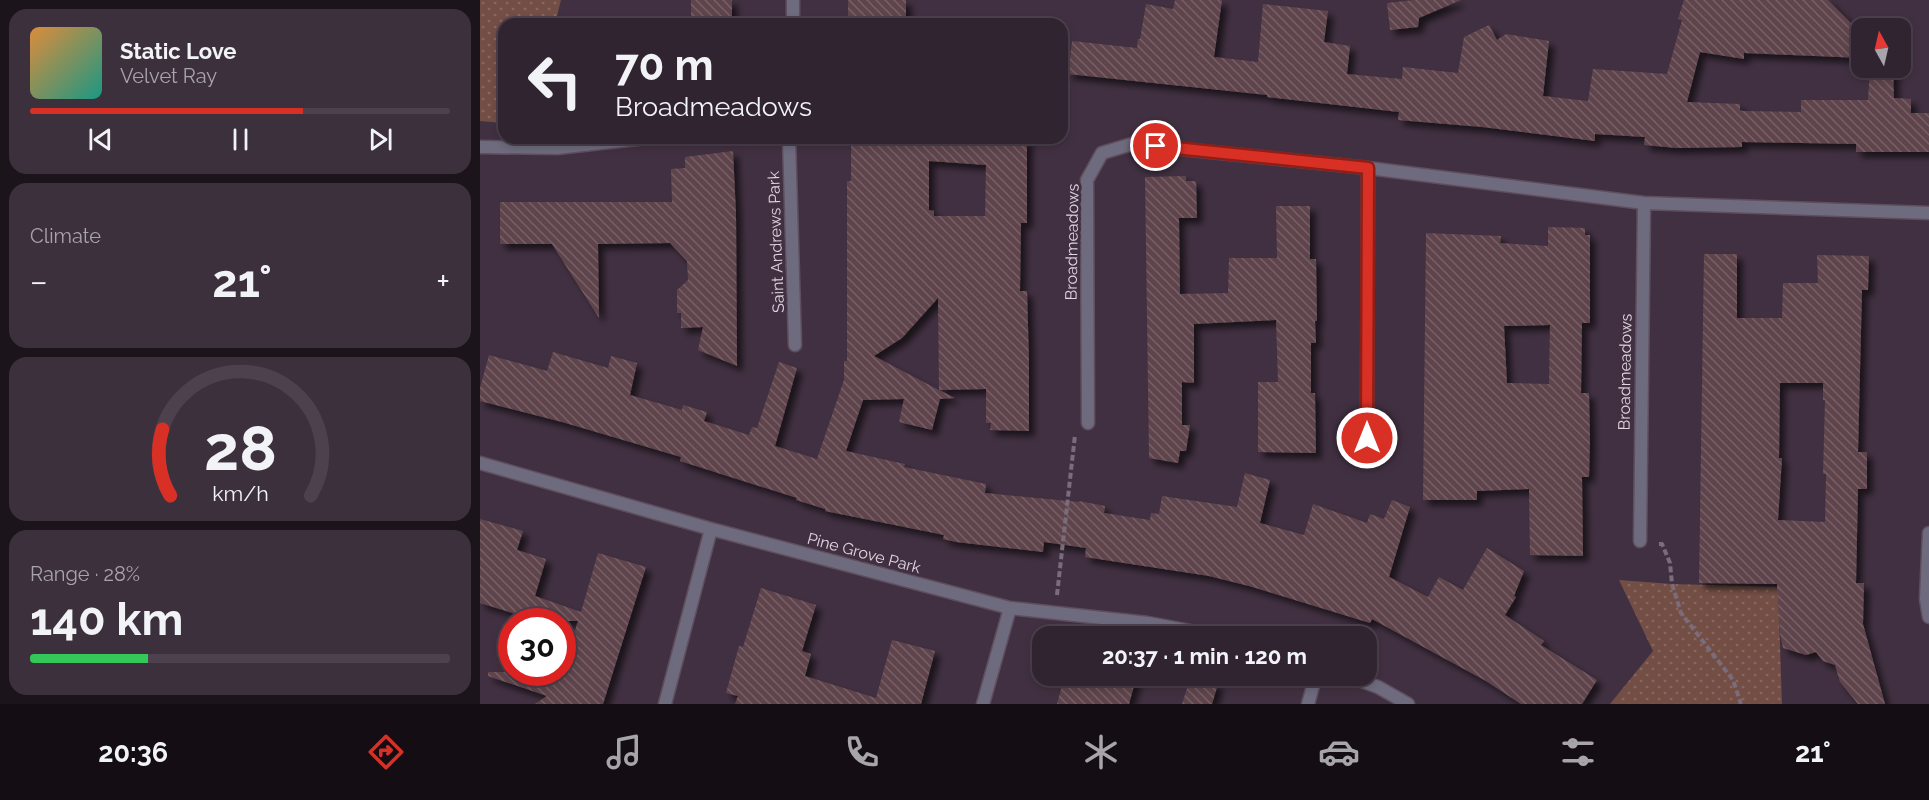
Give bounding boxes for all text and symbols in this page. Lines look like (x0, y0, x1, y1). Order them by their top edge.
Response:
north arrow (1851, 18, 1911, 78)
map controls (1851, 18, 1911, 78)
text: Static Love (120, 38, 237, 64)
text: 70 m (615, 41, 714, 90)
icon: left (516, 42, 594, 120)
text: Velvet Ray (120, 64, 217, 88)
text: Broadmeadows (615, 91, 812, 122)
pin (1130, 120, 1181, 171)
icon: previous (84, 123, 117, 156)
icon: pause (224, 123, 257, 156)
icon: next (364, 123, 397, 156)
icon: arrive (1139, 129, 1172, 162)
street label: Saint Andrews Park (764, 170, 788, 313)
street label: Broadmeadows (1061, 183, 1083, 301)
text: Climate (30, 224, 101, 248)
text: 21° (212, 255, 272, 308)
text: − (30, 262, 48, 301)
text: + (436, 262, 450, 301)
street label: Broadmeadows (1614, 313, 1636, 431)
position arrow (1335, 406, 1399, 470)
text: 28 (204, 411, 276, 485)
text: km/h (212, 481, 268, 506)
street label: Pine Grove Park (805, 529, 923, 577)
text: Range · 28% (30, 562, 140, 586)
text: 140 km (30, 593, 183, 646)
speed limit sign: 30 (498, 608, 576, 686)
text: 20:37 · 1 min · 120 m (1102, 643, 1307, 669)
icon: directions (365, 731, 407, 773)
icon: music (603, 731, 645, 773)
icon: phone (841, 731, 883, 773)
icon: climate (1080, 731, 1122, 773)
icon: car (1318, 731, 1360, 773)
icon: filters (1557, 731, 1599, 773)
text: 20:36 (98, 737, 168, 768)
text: 21° (1795, 737, 1831, 768)

